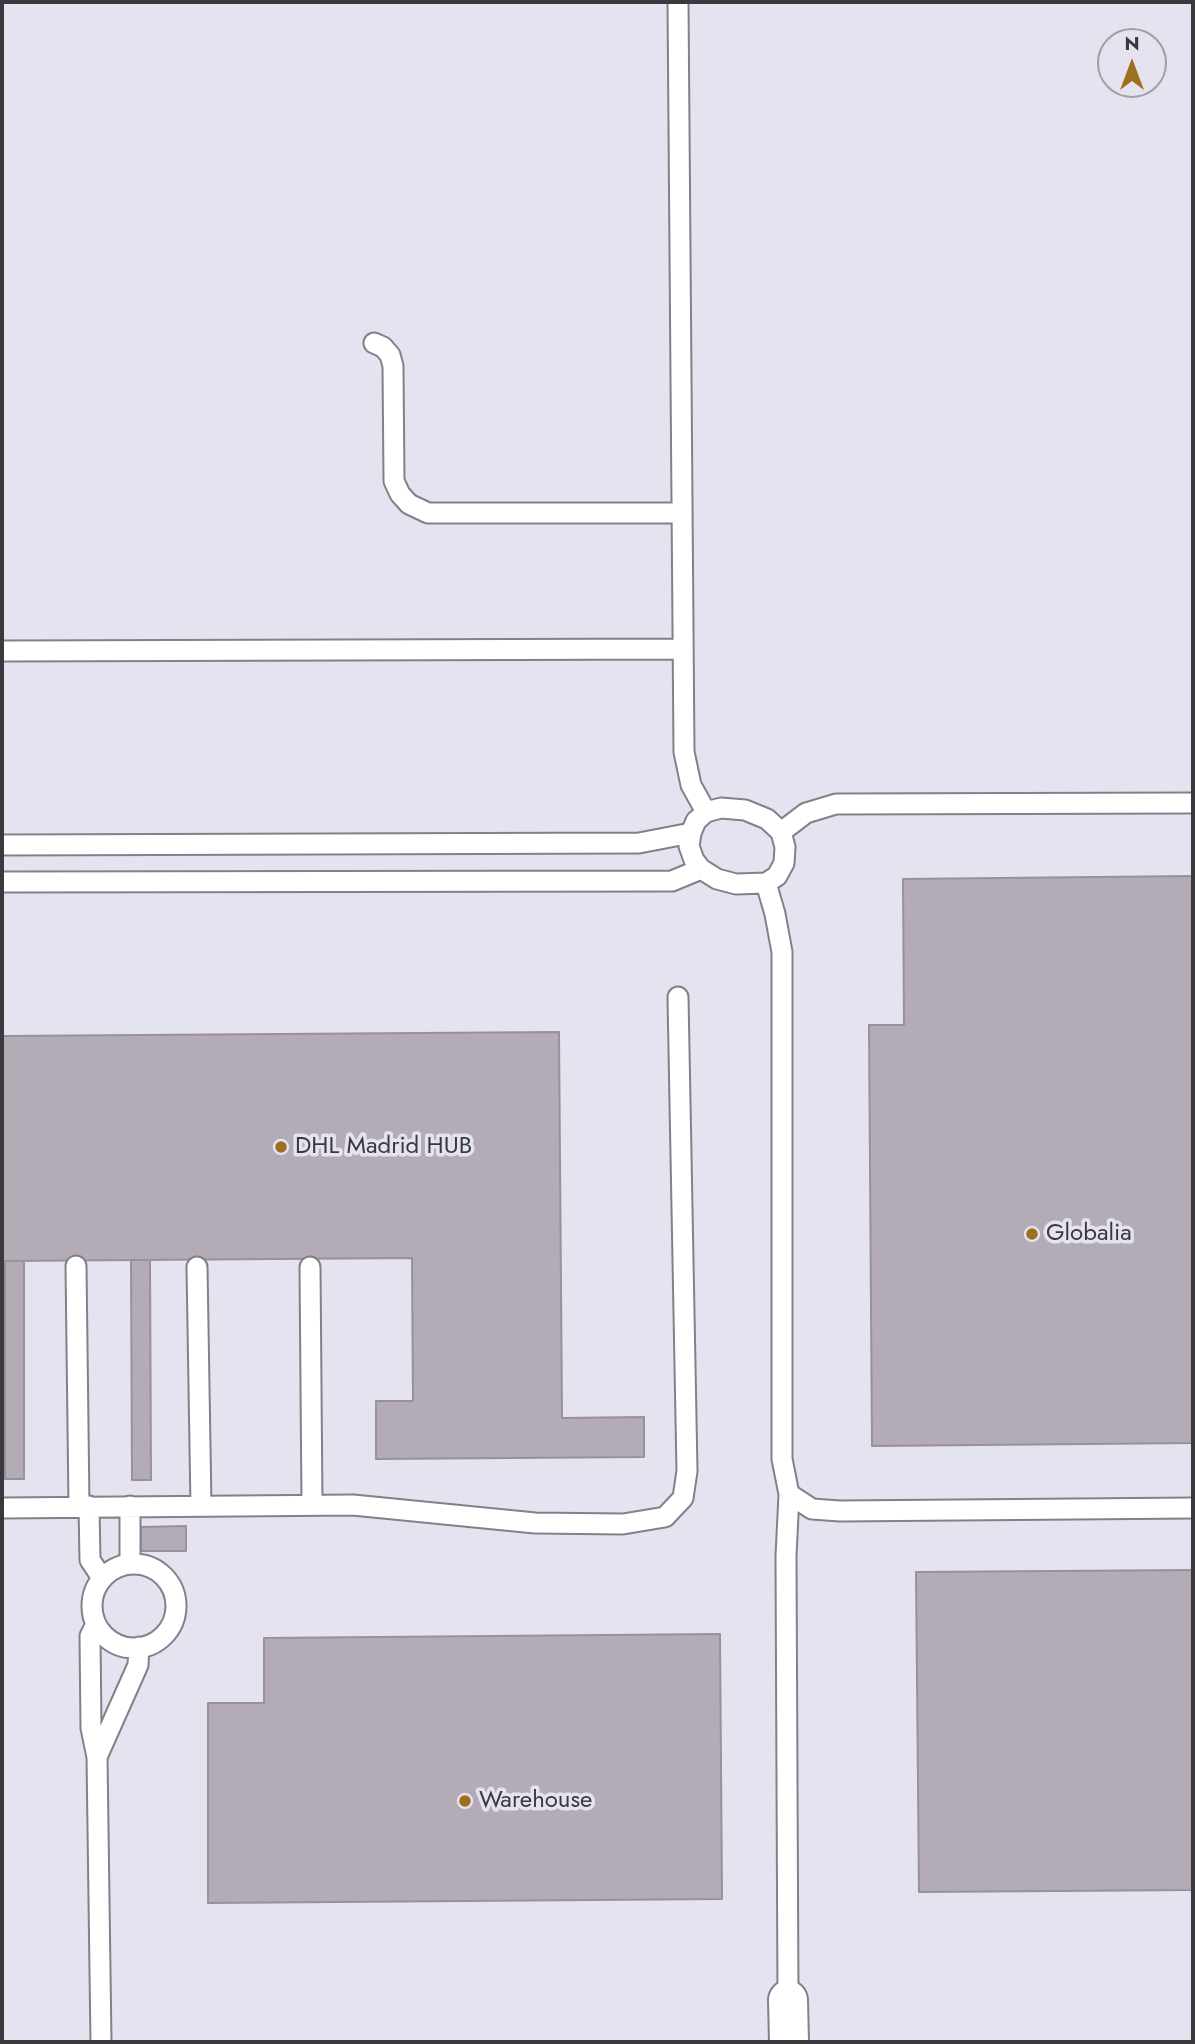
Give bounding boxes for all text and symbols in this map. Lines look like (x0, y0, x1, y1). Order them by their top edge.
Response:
north arrow (1097, 28, 1167, 98)
text: N (1124, 30, 1140, 57)
place label: DHL Madrid HUB (295, 1133, 472, 1161)
marker: DHL Madrid HUB (273, 1139, 289, 1155)
place label: Globalia (1046, 1220, 1132, 1248)
marker: Globalia (1024, 1226, 1040, 1242)
place label: Warehouse (479, 1787, 592, 1815)
marker: Warehouse (457, 1793, 473, 1809)

